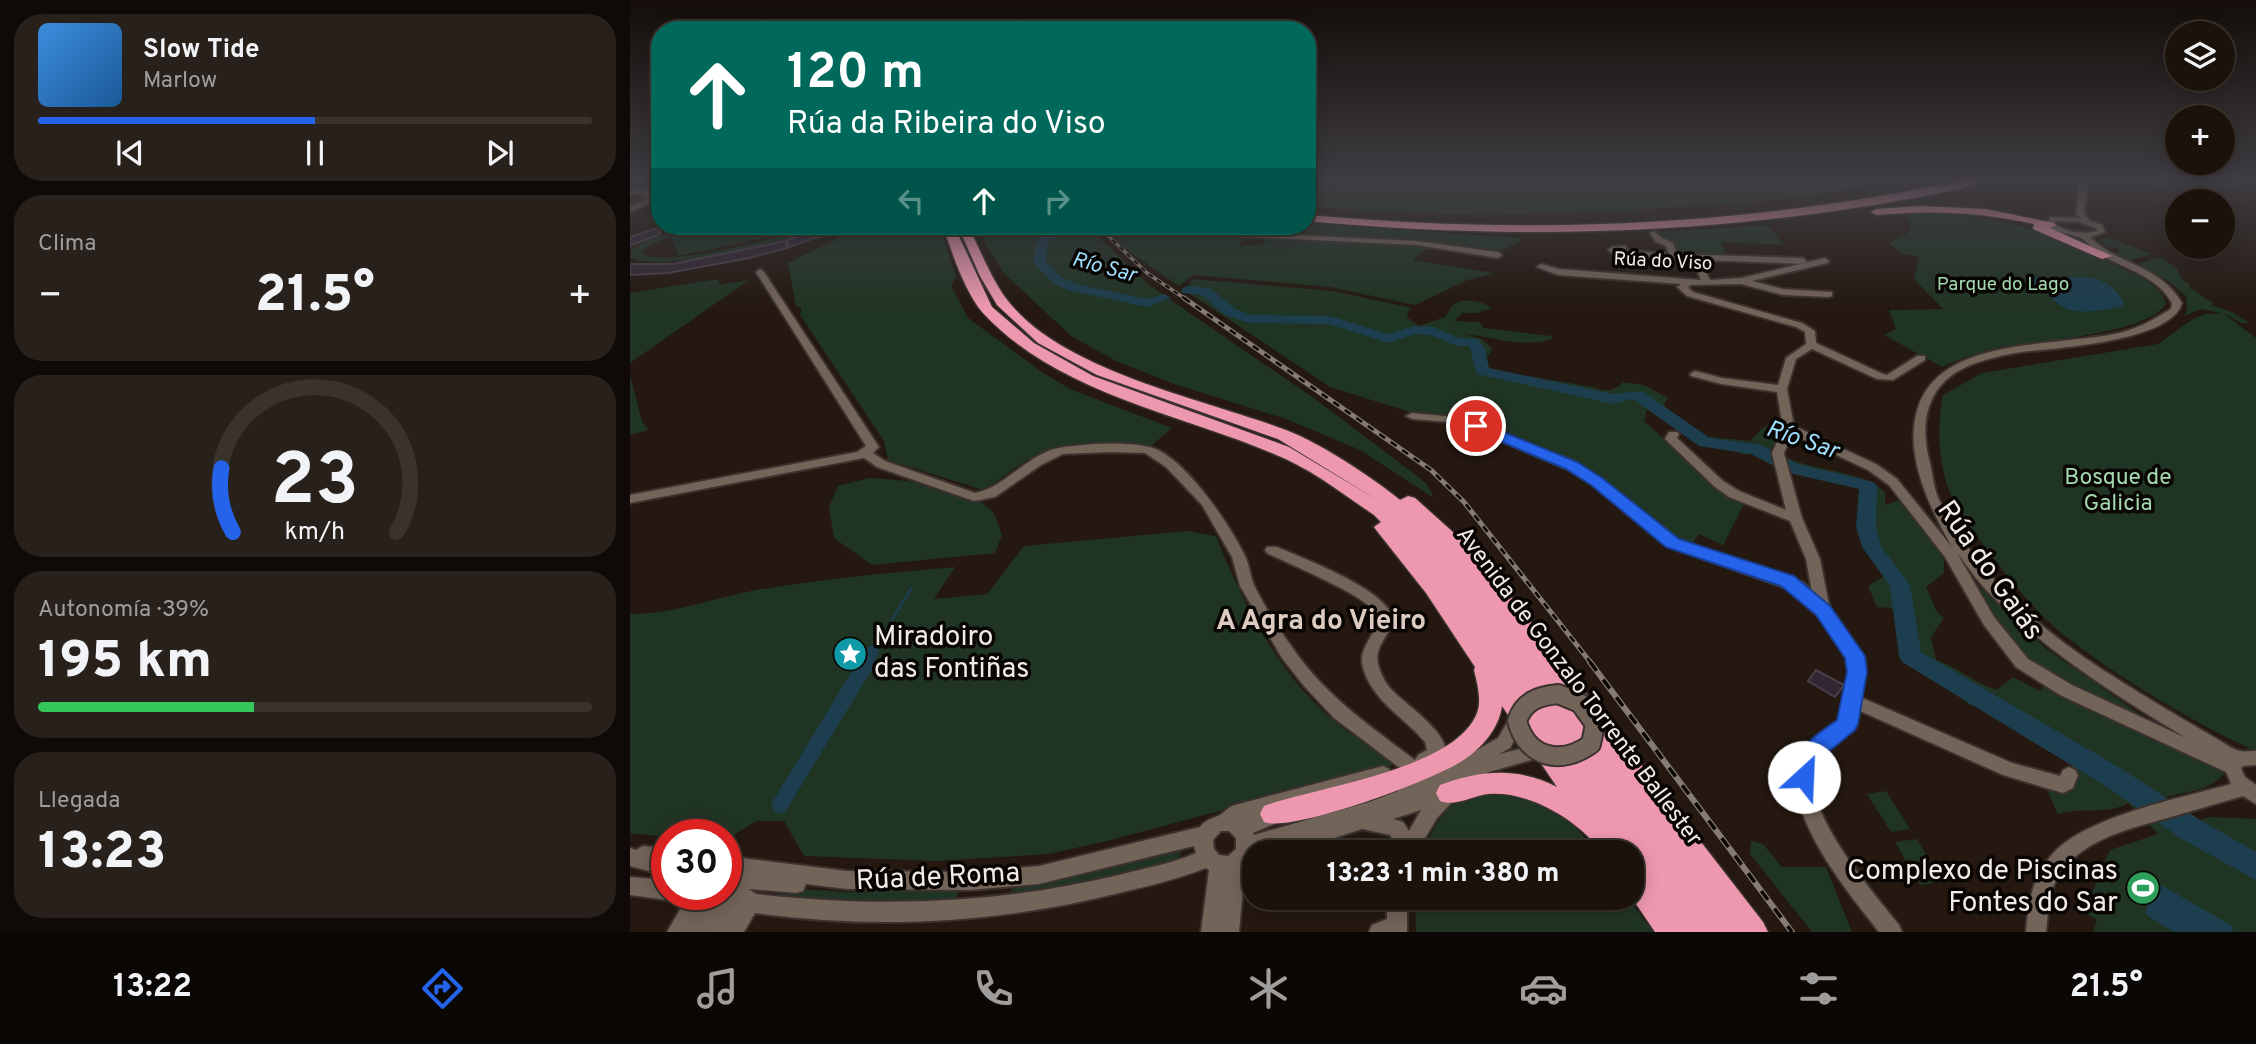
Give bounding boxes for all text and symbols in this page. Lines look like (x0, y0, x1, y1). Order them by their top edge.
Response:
map controls (2165, 21, 2235, 259)
button: layers (2165, 21, 2235, 91)
text: Slow Tide (143, 34, 260, 67)
text: 120 m (787, 44, 924, 106)
icon: ahead (672, 49, 763, 140)
text: Marlow (143, 67, 217, 96)
text: Rúa da Ribeira do Viso (787, 105, 1106, 145)
button: + (2165, 105, 2235, 175)
icon: previous (111, 134, 149, 172)
icon: pause (296, 134, 334, 172)
icon: next (481, 134, 519, 172)
icon: left (892, 182, 930, 220)
icon: ahead (965, 182, 1003, 220)
icon: right (1038, 182, 1076, 220)
button: − (2165, 189, 2235, 259)
text: Clima (38, 230, 96, 259)
water label: Río Sar (1069, 246, 1141, 290)
street label: Rúa do Viso (1613, 247, 1713, 277)
text: 21.5° (255, 264, 375, 330)
text: − (38, 273, 63, 322)
text: + (567, 273, 592, 322)
park label: Parque do Lago (1937, 273, 2069, 297)
pin (1446, 396, 1506, 456)
icon: arrive (1457, 407, 1495, 445)
water label: Río Sar (1762, 415, 1844, 468)
text: 23 (271, 438, 359, 530)
park label: Bosque de Galicia (2064, 464, 2172, 519)
street label: Rúa do Gaiás (1928, 494, 2050, 648)
text: km/h (285, 517, 345, 549)
street label: Avenida de Gonzalo Torrente Ballester (1448, 522, 1708, 852)
text: Autonomía · 39% (38, 596, 209, 625)
district label: A Agra do Vieiro (1216, 604, 1426, 640)
place label: Miradoiro das Fontiñas (874, 620, 1029, 688)
text: 195 km (38, 630, 212, 696)
place icon: Miradoiro das Fontiñas (831, 635, 869, 673)
position arrow (1767, 740, 1841, 814)
text: Llegada (38, 787, 120, 816)
speed limit sign: 30 (651, 819, 742, 910)
text: 13:23 (38, 821, 166, 887)
place label: Complexo de Piscinas Fontes do Sar (1847, 854, 2118, 922)
street label: Rúa de Roma (855, 856, 1021, 900)
text: 13:23 · 1 min · 380 m (1327, 858, 1559, 891)
sports icon: Complexo de Piscinas Fontes do Sar (2124, 869, 2162, 907)
icon: directions (418, 964, 467, 1013)
icon: music (693, 964, 742, 1013)
icon: phone (969, 964, 1018, 1013)
icon: climate (1244, 964, 1293, 1013)
icon: car (1519, 964, 1568, 1013)
icon: filters (1794, 964, 1843, 1013)
text: 13:22 (113, 968, 192, 1008)
text: 21.5° (2070, 968, 2143, 1008)

